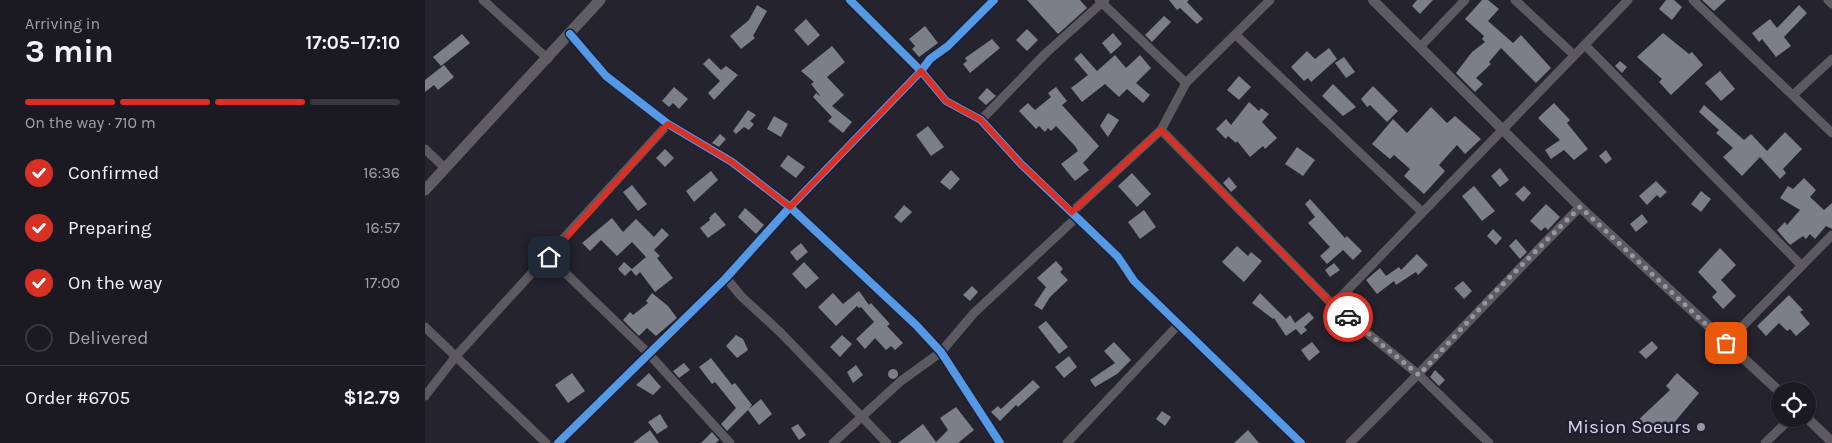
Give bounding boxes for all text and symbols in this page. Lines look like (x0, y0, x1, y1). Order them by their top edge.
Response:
text: Arriving in (25, 14, 100, 33)
text: 17:05–17:10 (305, 32, 400, 54)
text: 3 min (25, 33, 114, 70)
text: On the way · 710 m (25, 113, 156, 132)
icon: check (25, 159, 53, 187)
text: Confirmed (68, 162, 159, 184)
text: 16:36 (363, 163, 400, 182)
icon: check (25, 214, 53, 242)
text: Preparing (68, 217, 151, 239)
text: 16:57 (365, 218, 400, 237)
pin (528, 236, 570, 278)
icon: home (535, 243, 563, 271)
icon: check (25, 269, 53, 297)
text: On the way (68, 272, 162, 294)
text: 17:00 (365, 273, 400, 292)
courier (1323, 292, 1373, 342)
icon: car (1334, 303, 1362, 331)
pin (1705, 322, 1747, 364)
text: Delivered (68, 327, 148, 349)
icon: bag (1712, 329, 1740, 357)
map controls (1771, 382, 1816, 427)
button: locate (1771, 382, 1816, 427)
text: Order #6705 (25, 387, 130, 409)
text: $12.79 (344, 387, 400, 409)
place label: Mision Soeurs (1567, 416, 1691, 438)
marker: Mision Soeurs (1695, 421, 1707, 433)

